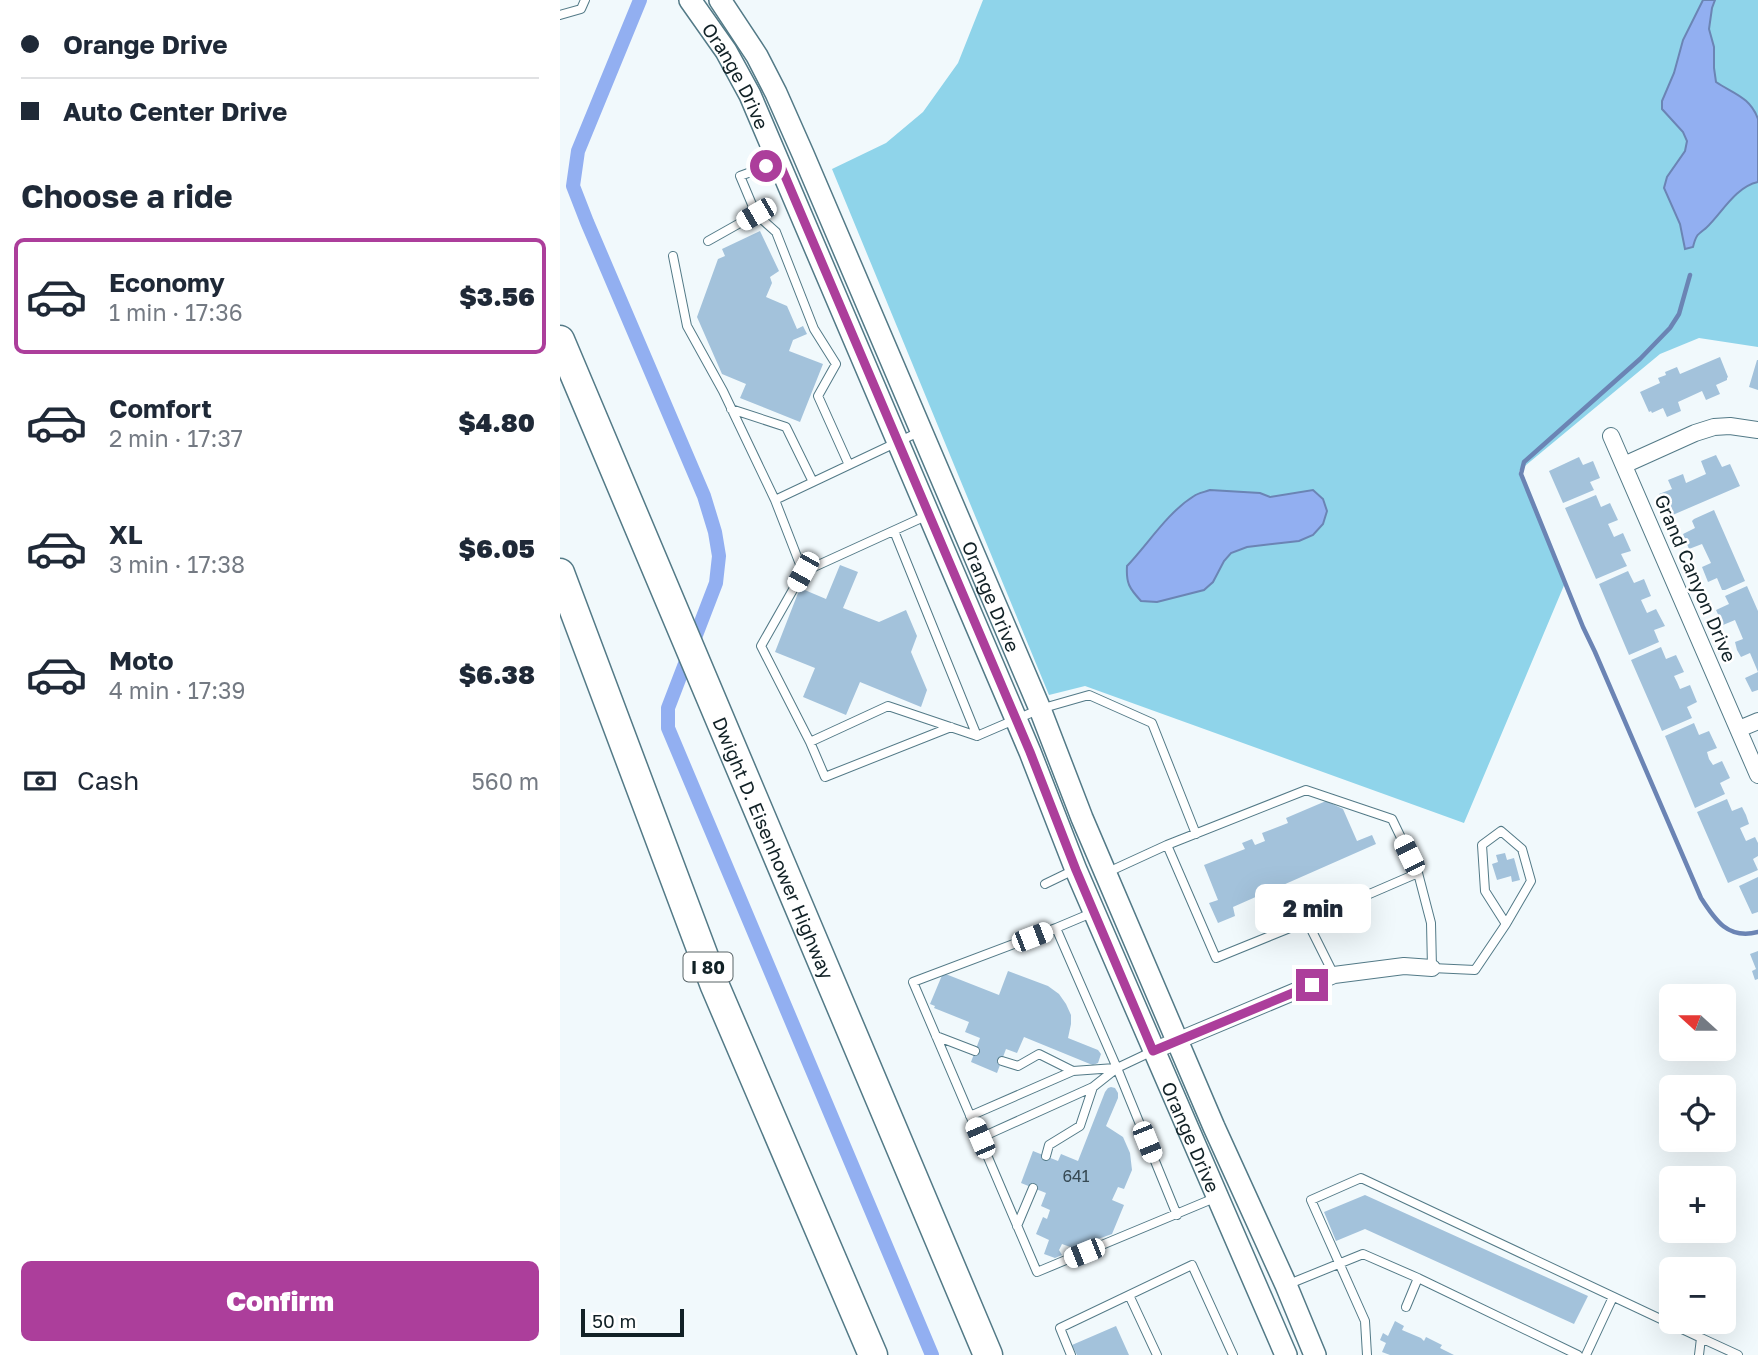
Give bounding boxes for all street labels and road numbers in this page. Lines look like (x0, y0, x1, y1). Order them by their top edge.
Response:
street label: Orange Drive (698, 18, 775, 132)
street label: Grand Canyon Drive (1650, 491, 1742, 665)
street label: Orange Drive (958, 537, 1026, 655)
street label: Dwight D. Eisenhower Highway (709, 713, 840, 983)
road number: I 80 (684, 952, 732, 982)
street label: Orange Drive (1157, 1078, 1226, 1196)

